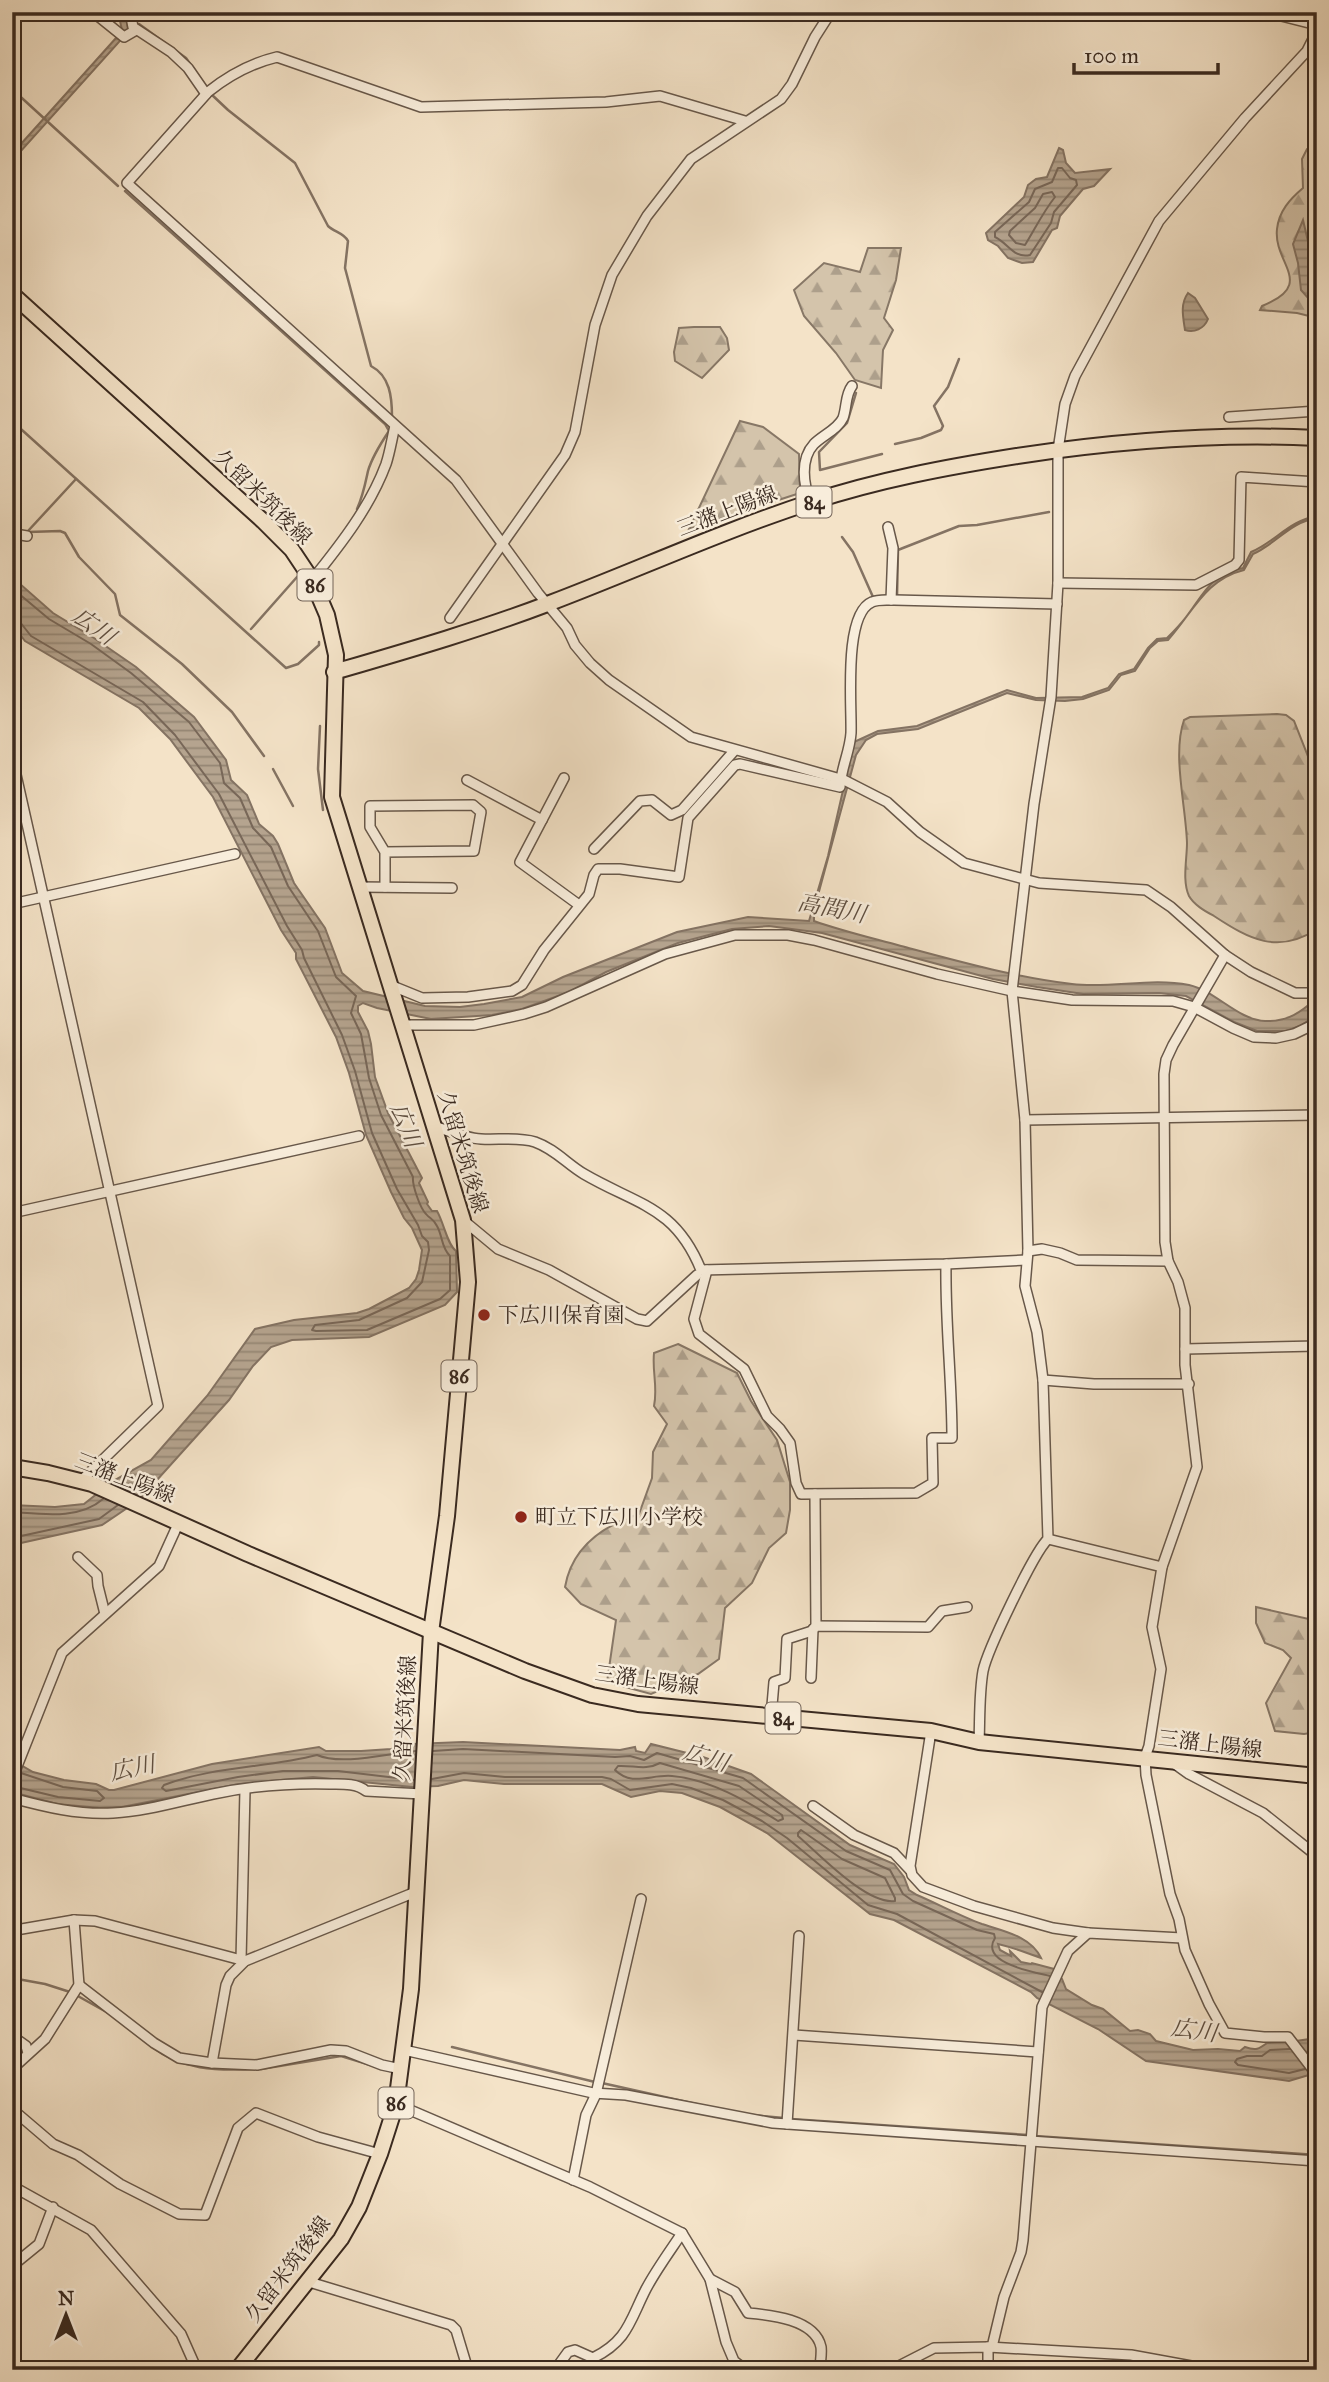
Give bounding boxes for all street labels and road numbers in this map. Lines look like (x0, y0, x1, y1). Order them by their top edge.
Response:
street label: 久留米筑後線 (209, 444, 317, 550)
street label: 三潴上陽線 (673, 480, 781, 542)
road number: 84 (796, 486, 832, 517)
road number: 86 (298, 570, 332, 600)
street label: 久留米筑後線 (432, 1088, 494, 1216)
road number: 86 (442, 1360, 476, 1392)
street label: 三潴上陽線 (71, 1447, 179, 1509)
street label: 久留米筑後線 (389, 1654, 421, 1782)
street label: 三潴上陽線 (593, 1660, 701, 1700)
road number: 84 (766, 1702, 800, 1734)
street label: 三潴上陽線 (1156, 1725, 1264, 1763)
road number: 86 (378, 2088, 414, 2118)
street label: 久留米筑後線 (240, 2211, 336, 2327)

